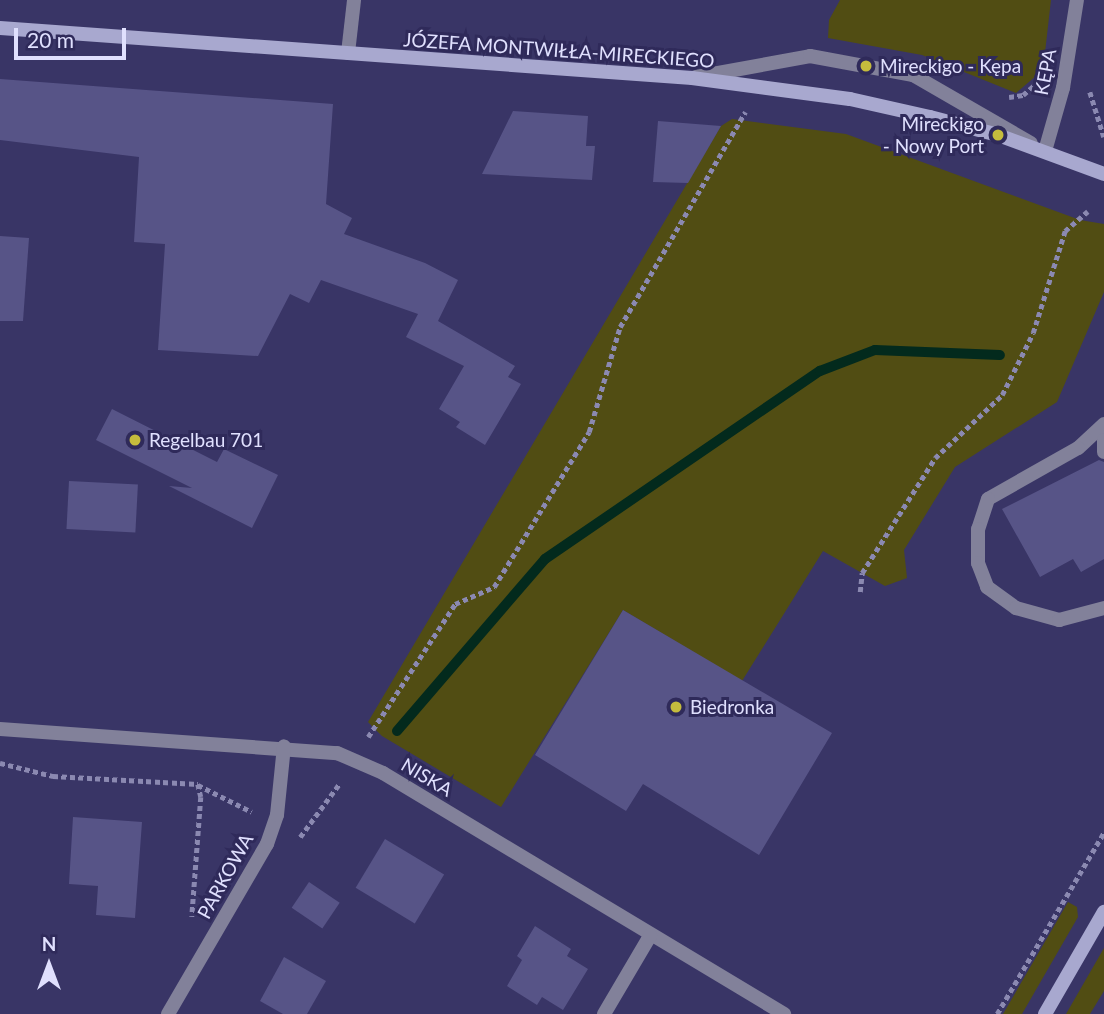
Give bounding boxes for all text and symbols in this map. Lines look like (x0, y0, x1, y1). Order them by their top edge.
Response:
scale bar (18, 14, 130, 58)
text: 20 m (27, 27, 74, 52)
street label: JÓZEFA MONTWIŁŁA-MIRECKIEGO (403, 28, 715, 72)
street label: KĘPA (1029, 47, 1061, 97)
place label: Mireckigo - Kępa (880, 55, 1021, 77)
marker: Mireckigo - Kępa (858, 58, 874, 74)
place label: Mireckigo - Nowy Port (882, 113, 984, 157)
marker: Mireckigo - Nowy Port (990, 127, 1006, 143)
place label: Regelbau 701 (149, 429, 263, 451)
marker: Regelbau 701 (127, 432, 143, 448)
place label: Biedronka (690, 696, 774, 718)
marker: Biedronka (668, 699, 684, 715)
street label: NISKA (397, 753, 457, 801)
street label: PARKOWA (192, 829, 258, 923)
north arrow (14, 930, 84, 1000)
text: N (42, 932, 56, 955)

